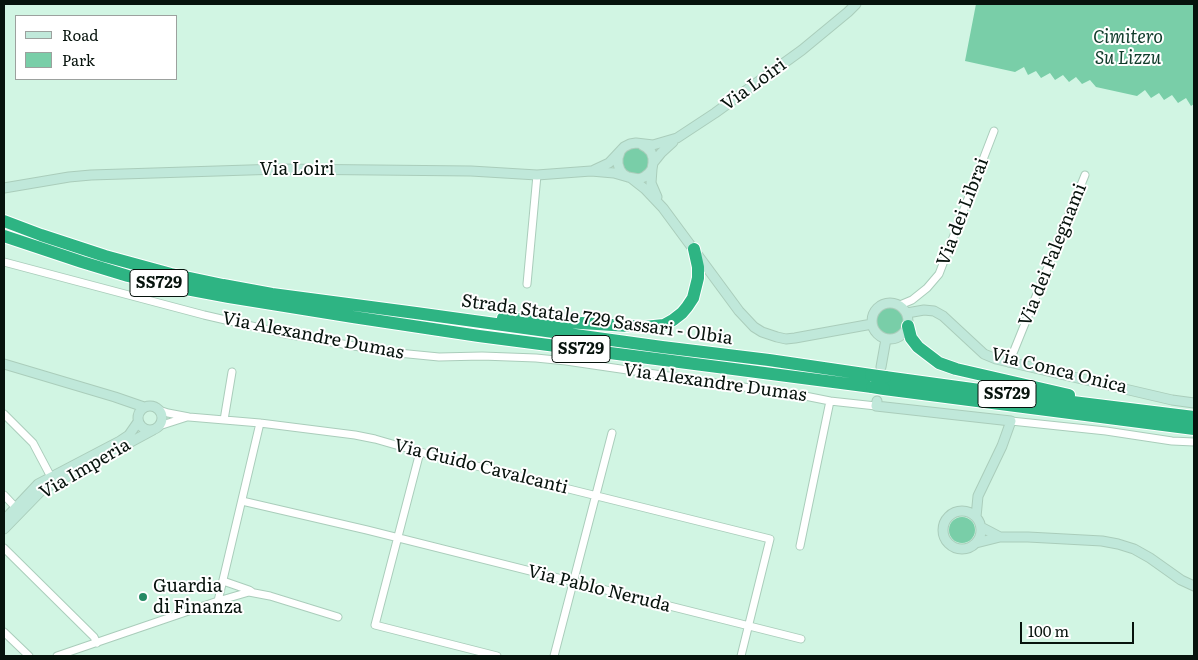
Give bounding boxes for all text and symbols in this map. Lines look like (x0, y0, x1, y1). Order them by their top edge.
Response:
legend (15, 15, 178, 80)
text: Road (62, 23, 98, 46)
park label: Cimitero Su Lizzu (1093, 27, 1163, 70)
text: Park (62, 48, 95, 71)
street label: Via Loiri (717, 54, 791, 116)
street label: Via dei Librai (932, 155, 994, 269)
street label: Via Loiri (260, 159, 334, 181)
street label: Via dei Falegnami (1014, 180, 1092, 330)
road number: SS729 (130, 270, 188, 296)
street label: Strada Statale 729 Sassari - Olbia (460, 290, 734, 350)
street label: Via Alexandre Dumas (220, 308, 406, 364)
road number: SS729 (552, 336, 610, 362)
street label: Via Conca Onica (989, 344, 1129, 398)
street label: Via Alexandre Dumas (622, 359, 808, 407)
road number: SS729 (978, 380, 1036, 408)
street label: Via Imperia (36, 434, 134, 504)
street label: Via Guido Cavalcanti (392, 435, 570, 499)
street label: Via Pablo Neruda (525, 561, 673, 617)
place label: Guardia di Finanza (153, 576, 242, 618)
marker: Guardia di Finanza (137, 591, 149, 603)
scale bar (1023, 612, 1137, 644)
text: 100 m (1028, 619, 1069, 642)

